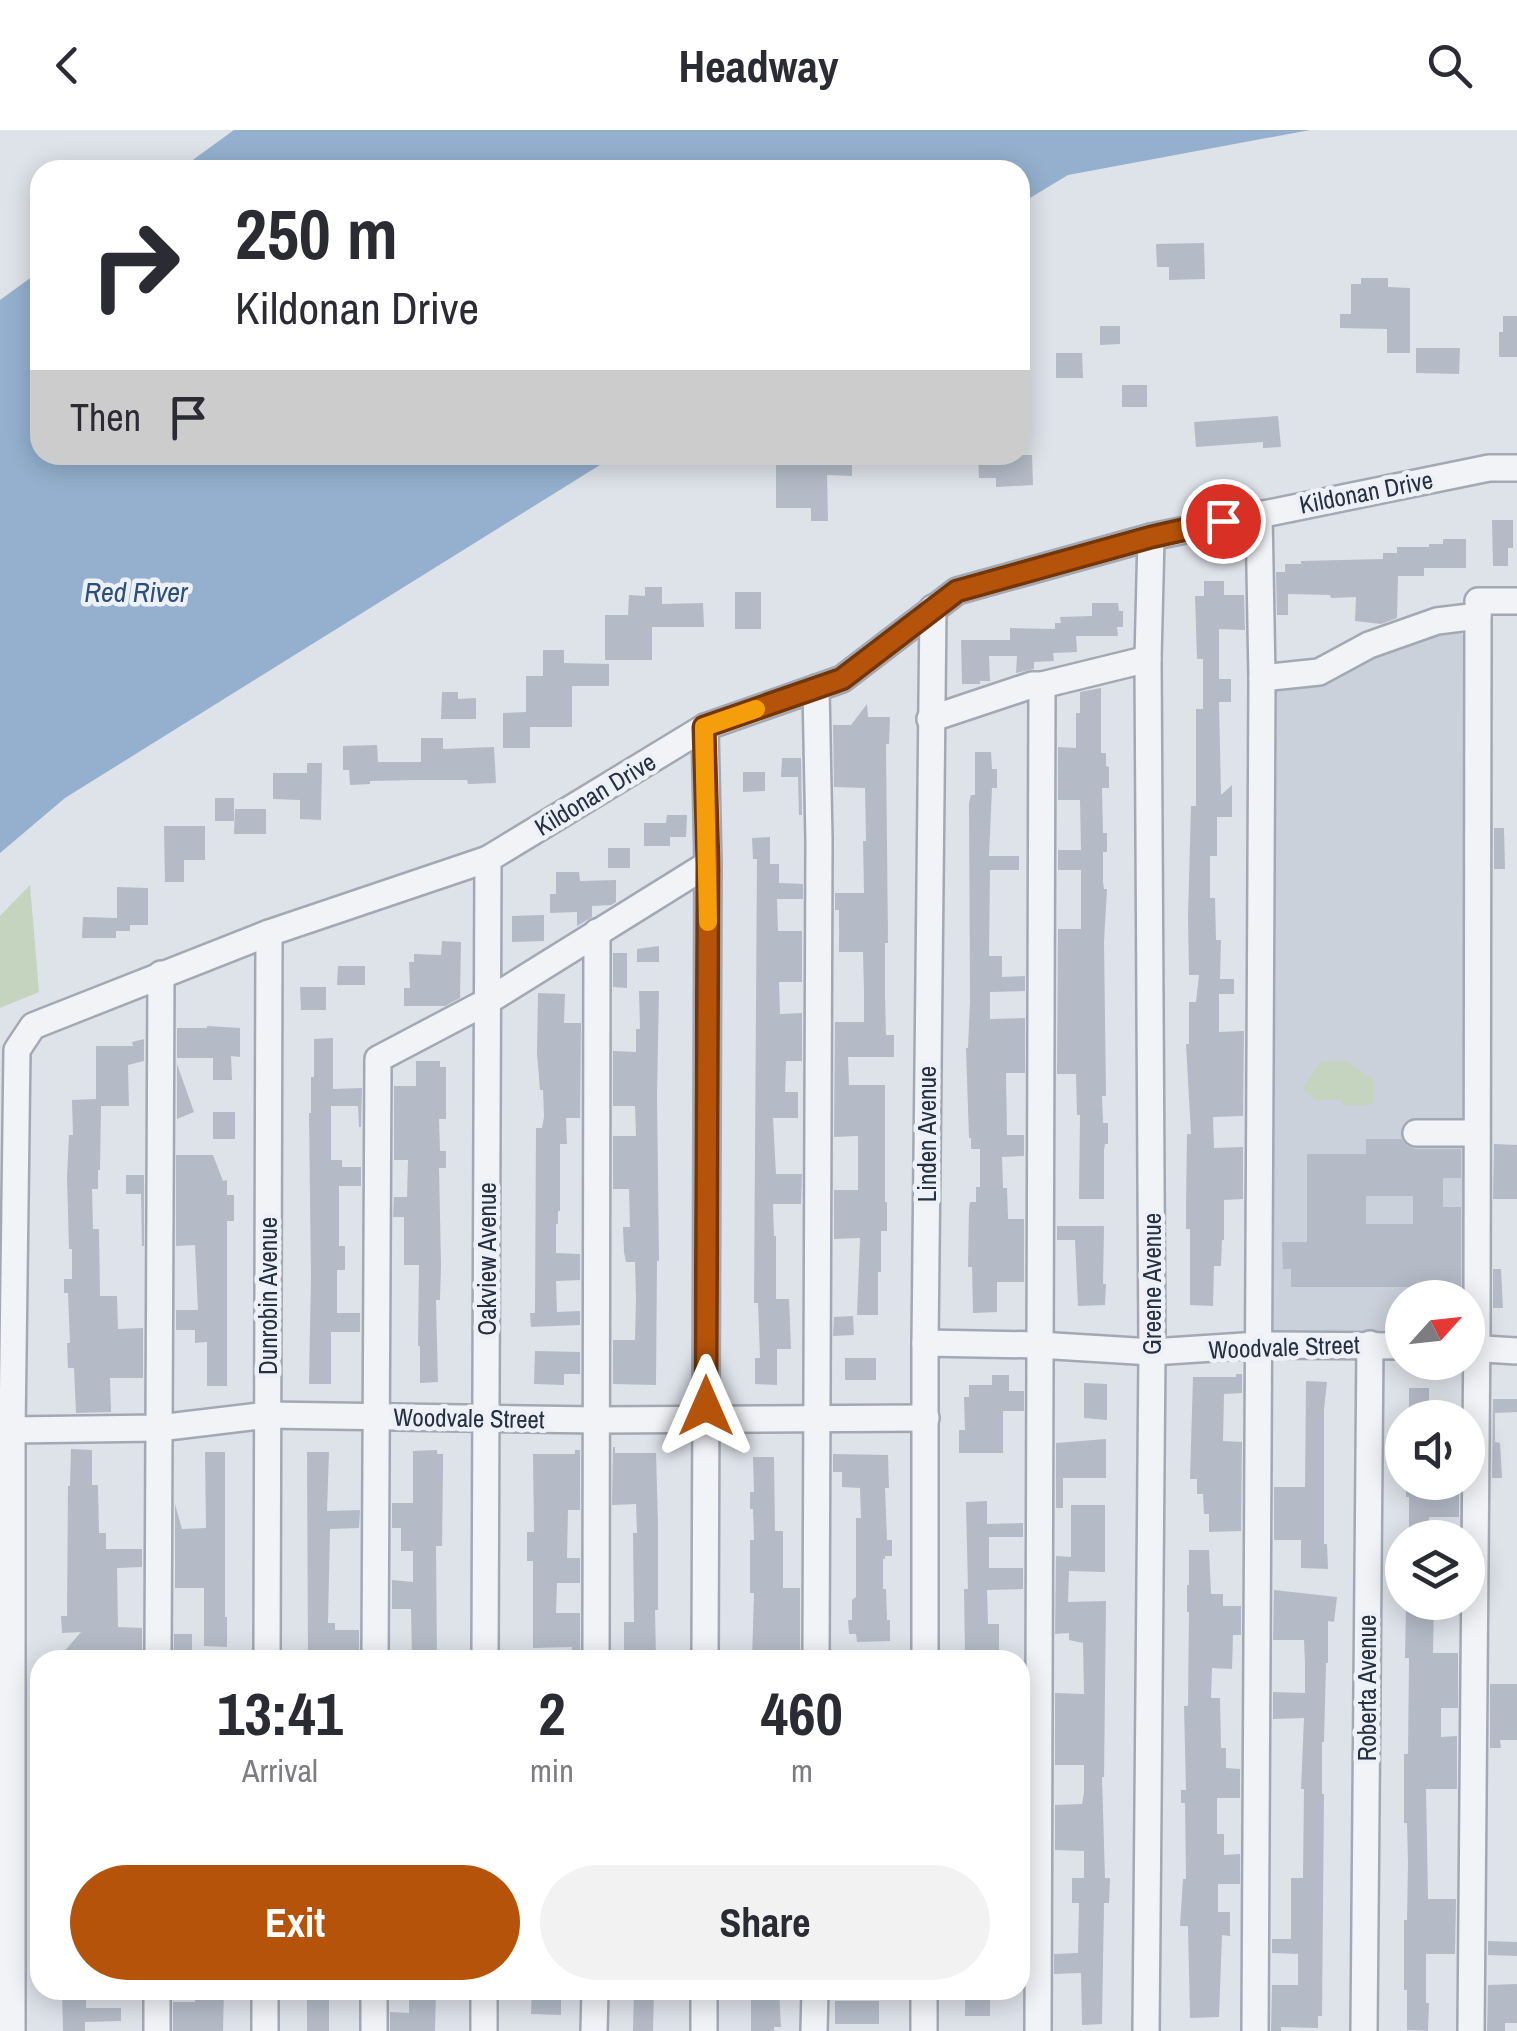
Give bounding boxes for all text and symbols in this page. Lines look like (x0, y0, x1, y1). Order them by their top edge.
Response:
text: Headway (679, 35, 838, 96)
icon: back (40, 38, 95, 93)
icon: search (1422, 38, 1477, 93)
text: 250 m (235, 187, 398, 281)
icon: right (70, 200, 200, 330)
text: Kildonan Drive (235, 277, 479, 338)
icon: arrive (161, 390, 216, 445)
text: Then (70, 392, 141, 443)
street label: Kildonan Drive (1296, 462, 1436, 522)
pin (1181, 479, 1266, 564)
icon: arrive (1196, 494, 1251, 549)
water label: Red River (84, 573, 189, 611)
street label: Kildonan Drive (528, 745, 662, 843)
street label: Linden Avenue (910, 1066, 944, 1202)
street label: Oakview Avenue (470, 1182, 504, 1336)
street label: Greene Avenue (1135, 1213, 1169, 1355)
street label: Dunrobin Avenue (251, 1217, 285, 1375)
north arrow (1385, 1280, 1485, 1380)
map controls (1385, 1280, 1485, 1620)
street label: Woodvale Street (1208, 1327, 1360, 1367)
position arrow (654, 1354, 758, 1458)
street label: Woodvale Street (393, 1400, 545, 1436)
button: sound (1385, 1400, 1485, 1500)
button: layers (1385, 1520, 1485, 1620)
street label: Roberta Avenue (1350, 1615, 1384, 1761)
text: 13:41 (217, 1673, 343, 1754)
text: 2 (538, 1673, 566, 1754)
text: 460 (761, 1673, 843, 1754)
text: Arrival (242, 1749, 318, 1792)
text: min (530, 1749, 574, 1792)
text: m (791, 1749, 813, 1792)
button: Exit (70, 1865, 520, 1980)
button: Share (540, 1865, 990, 1980)

